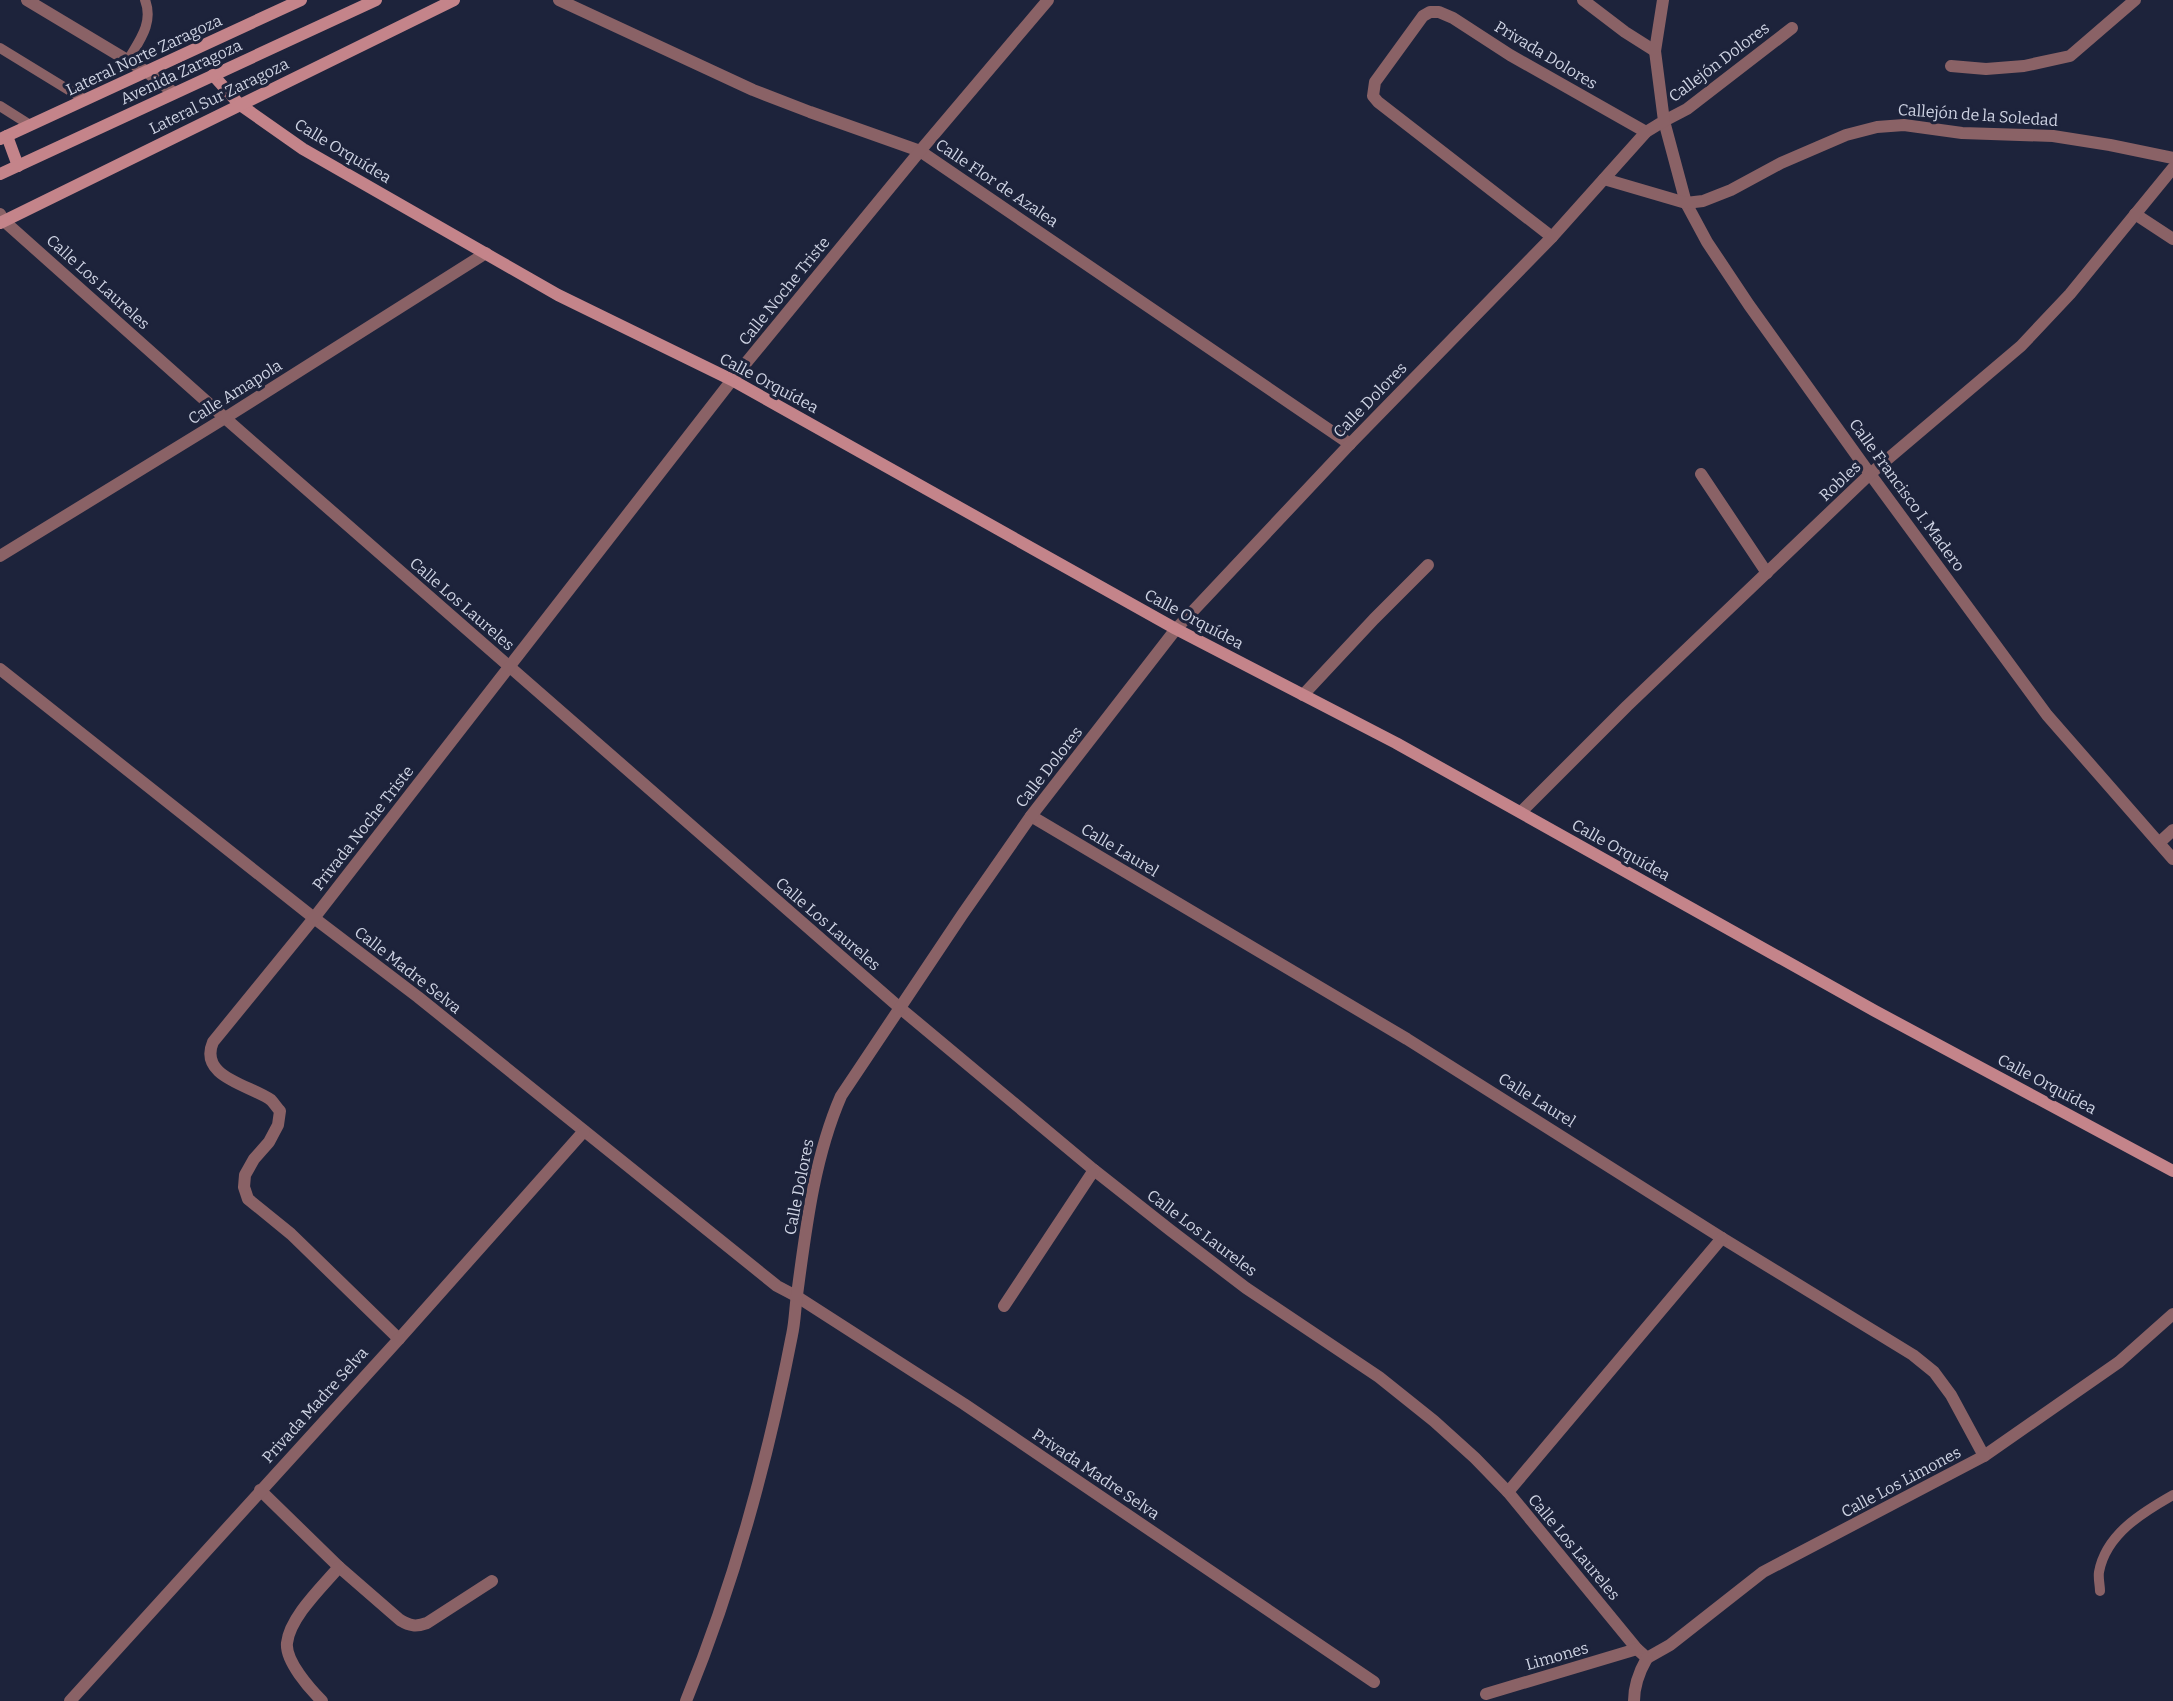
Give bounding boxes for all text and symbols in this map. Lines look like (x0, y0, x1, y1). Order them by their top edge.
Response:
street label: Lateral Norte Zaragoza (63, 10, 225, 99)
street label: Privada Dolores (1491, 17, 1601, 93)
street label: Callejón Dolores (1665, 18, 1773, 106)
street label: Avenida Zaragoza (117, 35, 245, 108)
street label: Lateral Sur Zaragoza (146, 54, 292, 138)
street label: Callejón de la Soledad (1897, 100, 2059, 130)
street label: Calle Orquídea (291, 115, 395, 187)
street label: Calle Flor de Azalea (932, 135, 1062, 231)
street label: Calle Los Laureles (42, 231, 154, 333)
street label: Calle Noche Triste (734, 233, 834, 349)
street label: Calle Orquídea (716, 349, 822, 417)
street label: Calle Amapola (185, 356, 286, 428)
street label: Calle Dolores (1329, 358, 1411, 442)
street label: Calle Francisco I. Madero (1845, 415, 1969, 575)
street label: Robles (1815, 457, 1865, 505)
street label: Calle Los Laureles (406, 553, 518, 655)
street label: Calle Orquídea (1141, 585, 1247, 653)
street label: Calle Dolores (1012, 723, 1086, 811)
street label: Privada Noche Triste (308, 762, 418, 894)
street label: Calle Orquídea (1569, 815, 1674, 885)
street label: Calle Laurel (1078, 819, 1163, 881)
street label: Calle Los Laureles (772, 873, 884, 975)
street label: Calle Madre Selva (351, 922, 465, 1018)
street label: Calle Orquídea (1994, 1050, 2100, 1118)
street label: Calle Laurel (1495, 1069, 1579, 1131)
street label: Calle Dolores (780, 1137, 818, 1237)
street label: Calle Los Laureles (1143, 1186, 1261, 1280)
street label: Privada Madre Selva (258, 1343, 372, 1467)
street label: Privada Madre Selva (1029, 1424, 1163, 1524)
street label: Calle Los Limones (1838, 1442, 1964, 1522)
street label: Calle Los Laureles (1524, 1490, 1624, 1604)
street label: Limones (1523, 1638, 1591, 1674)

